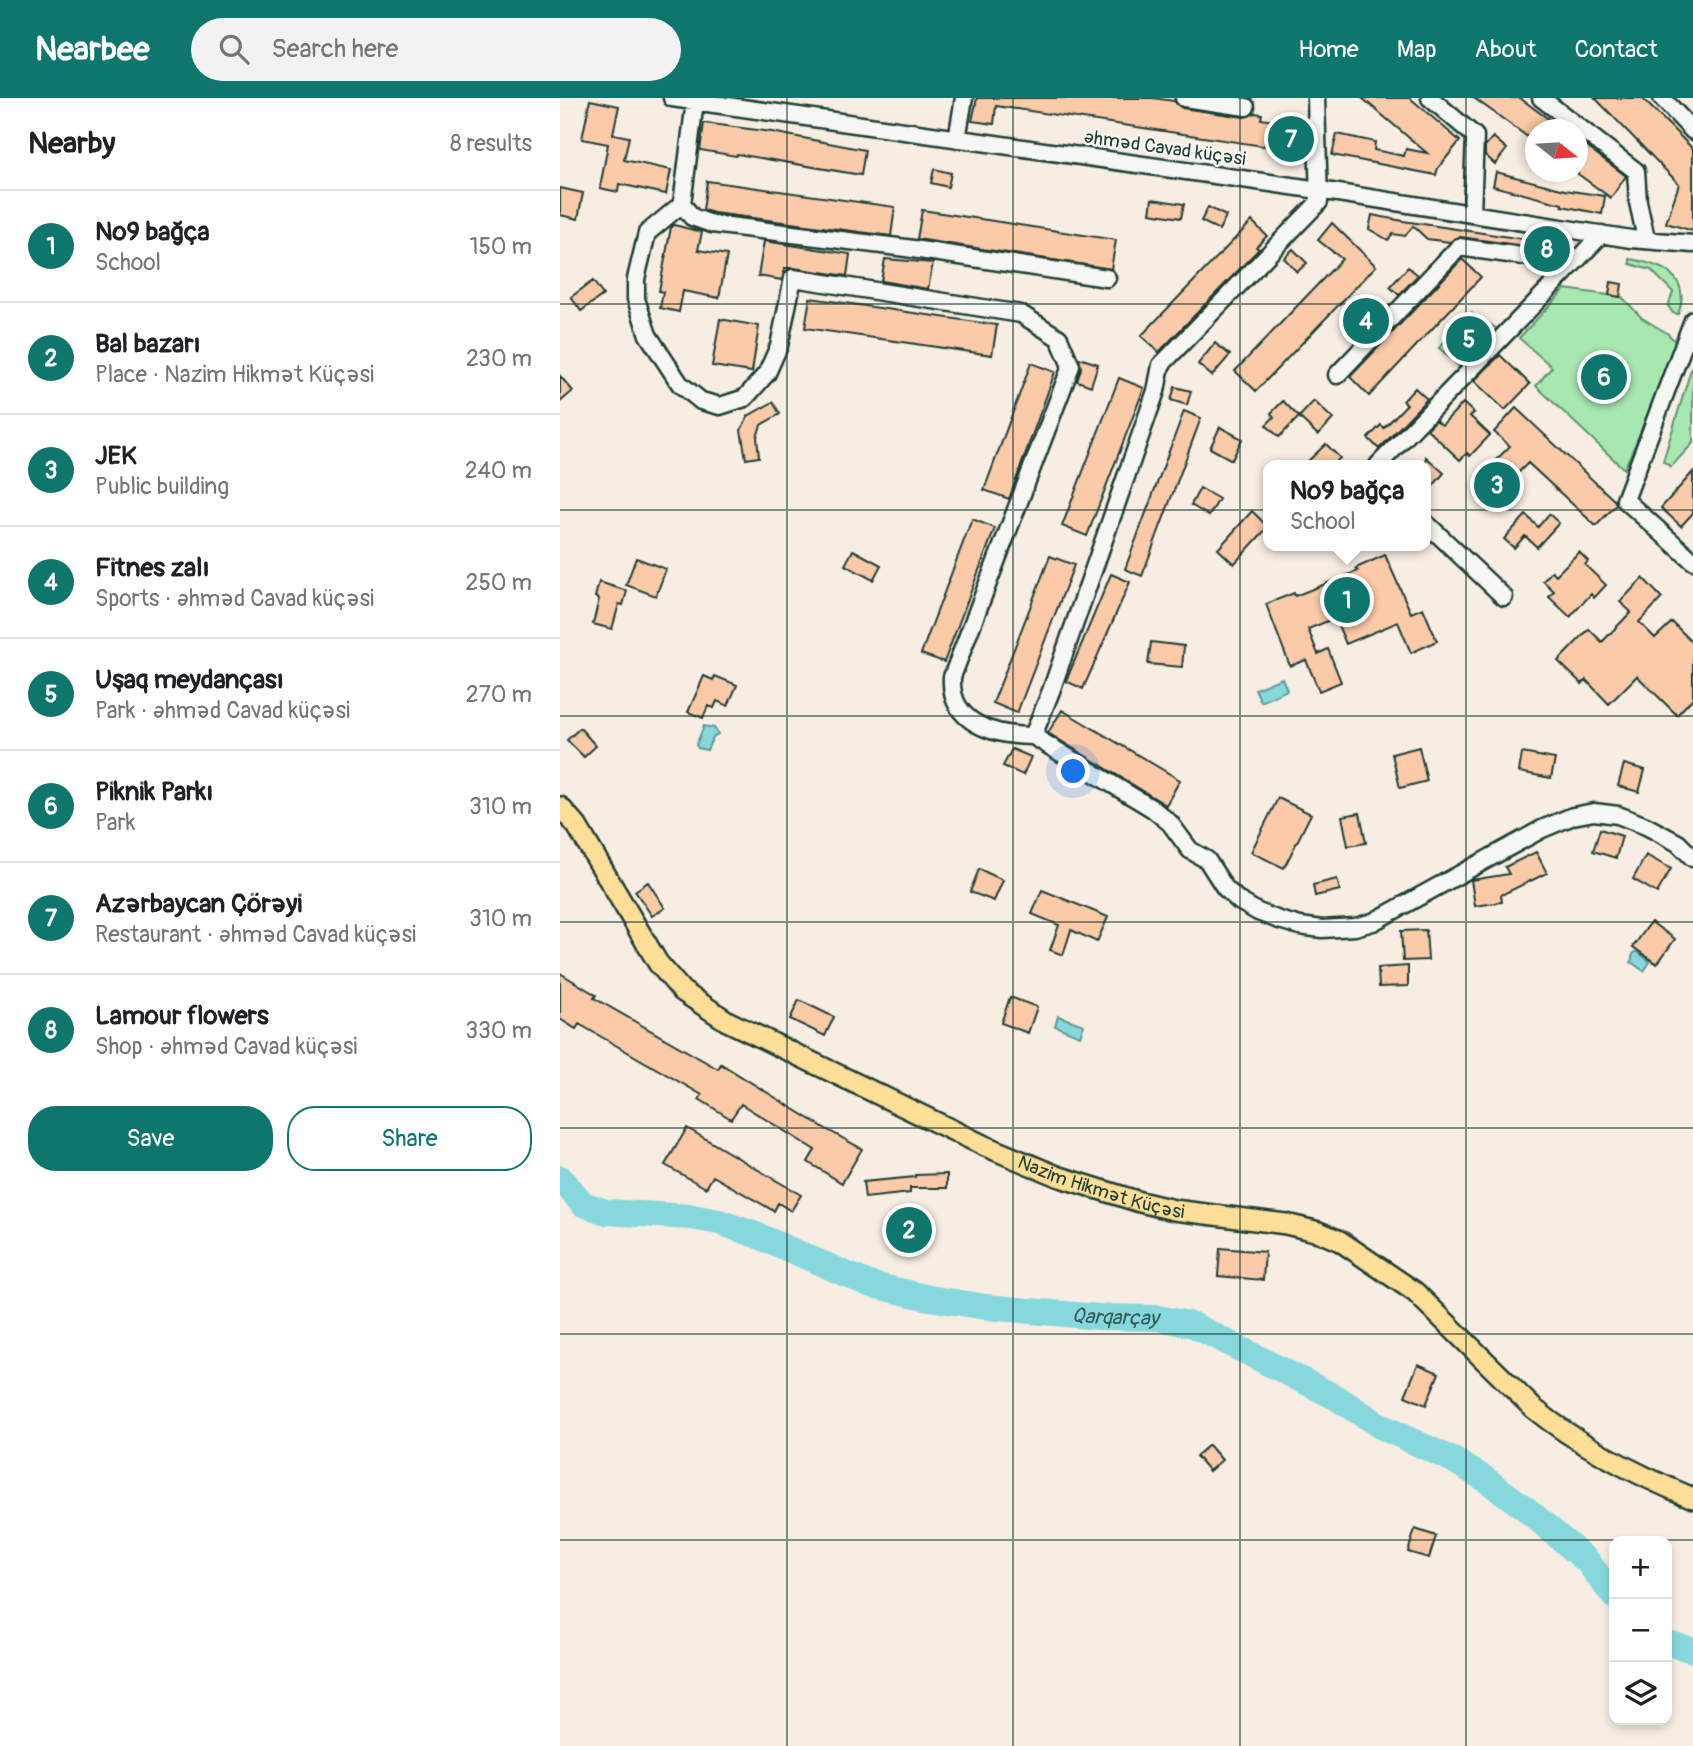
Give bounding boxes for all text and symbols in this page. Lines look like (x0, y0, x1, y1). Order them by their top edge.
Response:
search box (191, 18, 681, 81)
text: Nearbee (35, 29, 149, 70)
icon: search (215, 30, 253, 68)
text: Search here (271, 33, 398, 65)
text: Home (1298, 35, 1359, 64)
text: Map (1397, 35, 1437, 64)
text: About (1475, 35, 1537, 64)
text: Contact (1575, 35, 1658, 64)
pin: 7 (1268, 113, 1314, 165)
north arrow (1525, 119, 1588, 182)
text: Nearby (28, 125, 115, 162)
street label: Əhməd Cavad küçəsi (1082, 125, 1247, 171)
text: 8 results (450, 129, 532, 158)
text: №9 bağça (95, 216, 210, 248)
pin: 8 (1524, 223, 1570, 275)
text: 1 (47, 232, 56, 261)
text: 150 m (469, 232, 532, 261)
text: School (95, 248, 161, 277)
pin: 4 (1343, 295, 1389, 347)
pin: 5 (1446, 313, 1492, 365)
text: Bal bazarı (95, 328, 200, 360)
text: 2 (45, 344, 57, 373)
text: 230 m (466, 344, 532, 373)
pin: 6 (1581, 351, 1627, 403)
text: Place · Nazim Hikmət Küçəsi (95, 360, 374, 389)
text: JEK (95, 440, 137, 472)
text: 3 (45, 456, 57, 485)
text: 240 m (465, 456, 532, 485)
pin: 3 (1474, 459, 1520, 511)
popup (1263, 460, 1431, 551)
text: Public building (95, 472, 229, 501)
text: №9 bağça (1290, 475, 1404, 507)
text: School (1290, 507, 1356, 536)
text: Fitnes zalı (95, 552, 209, 584)
text: 4 (44, 568, 58, 597)
text: 250 m (466, 568, 532, 597)
pin: 1 (1324, 574, 1370, 626)
text: Sports · Əhməd Cavad küçəsi (95, 584, 374, 613)
text: Uşaq meydançası (95, 664, 284, 696)
text: 5 (45, 680, 57, 709)
text: 270 m (466, 680, 532, 709)
text: Park · Əhməd Cavad küçəsi (95, 696, 350, 725)
your location (1056, 754, 1090, 788)
text: Piknik Parkı (95, 776, 213, 808)
text: 6 (44, 792, 58, 821)
text: 310 m (469, 792, 532, 821)
text: Park (95, 808, 135, 837)
text: Azərbaycan Çörəyi (95, 888, 302, 920)
text: 7 (45, 904, 57, 933)
text: 310 m (469, 904, 532, 933)
text: Restaurant · Əhməd Cavad küçəsi (95, 920, 416, 949)
text: Lamour flowers (95, 1000, 269, 1032)
text: 8 (45, 1016, 57, 1045)
text: 330 m (465, 1016, 532, 1045)
text: Shop · Əhməd Cavad küçəsi (95, 1032, 357, 1061)
button: Save (28, 1106, 273, 1171)
button: Share (287, 1106, 532, 1171)
street label: Nazim Hikmət Küçəsi (1014, 1150, 1186, 1224)
pin: 2 (886, 1204, 932, 1256)
water label: Qarqarçay (1071, 1302, 1162, 1332)
map controls (1609, 1536, 1672, 1725)
button: + (1609, 1536, 1672, 1599)
button: − (1609, 1599, 1672, 1662)
button: layers (1609, 1662, 1672, 1725)

